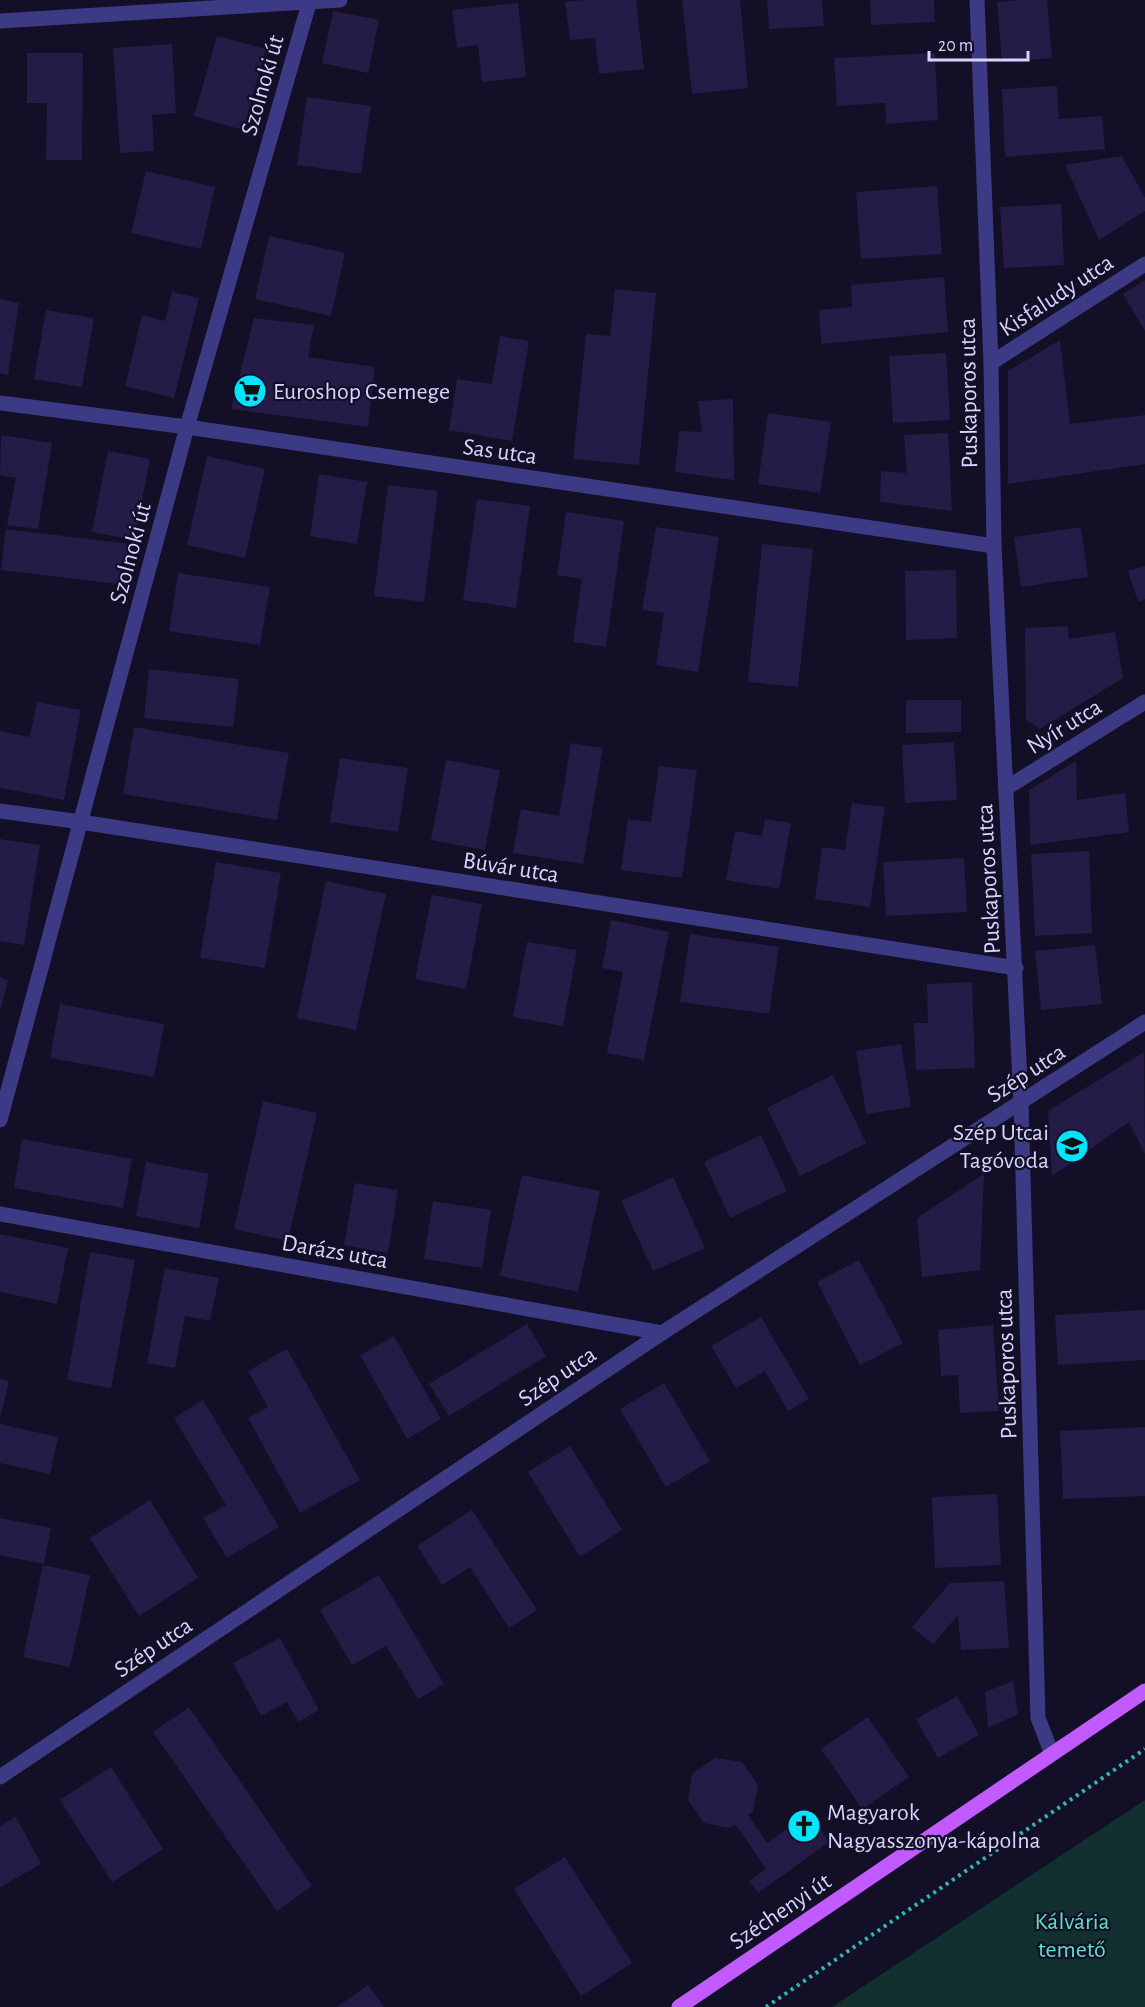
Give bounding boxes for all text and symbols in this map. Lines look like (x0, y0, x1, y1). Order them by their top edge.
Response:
scale bar (929, 24, 1028, 62)
street label: Szolnoki út (237, 32, 289, 138)
text: 20 m (938, 37, 973, 55)
street label: Kisfaludy utca (995, 250, 1118, 341)
street label: Puskaporos utca (956, 317, 982, 468)
supermarket icon: Euroshop Csemege (232, 373, 268, 409)
place label: Euroshop Csemege (273, 380, 450, 404)
street label: Sas utca (461, 435, 538, 469)
street label: Szolnoki út (106, 500, 156, 606)
street label: Nyír utca (1023, 695, 1106, 759)
street label: Puskaporos utca (973, 803, 1005, 955)
street label: Búvár utca (461, 849, 561, 887)
street label: Szép utca (983, 1040, 1070, 1108)
place label: Szép Utcai Tagóvoda (953, 1121, 1049, 1173)
school or university icon: Szép Utcai Tagóvoda (1054, 1128, 1090, 1164)
street label: Darázs utca (280, 1231, 390, 1273)
street label: Puskaporos utca (992, 1288, 1022, 1440)
street label: Szép utca (514, 1342, 601, 1411)
street label: Szép utca (110, 1613, 197, 1682)
place label: Magyarok Nagyasszonya-kápolna (827, 1801, 1041, 1853)
church icon: Magyarok Nagyasszonya-kápolna (786, 1808, 822, 1844)
street label: Széchenyi út (726, 1869, 836, 1954)
park label: Kálvária temető (1034, 1910, 1110, 1962)

